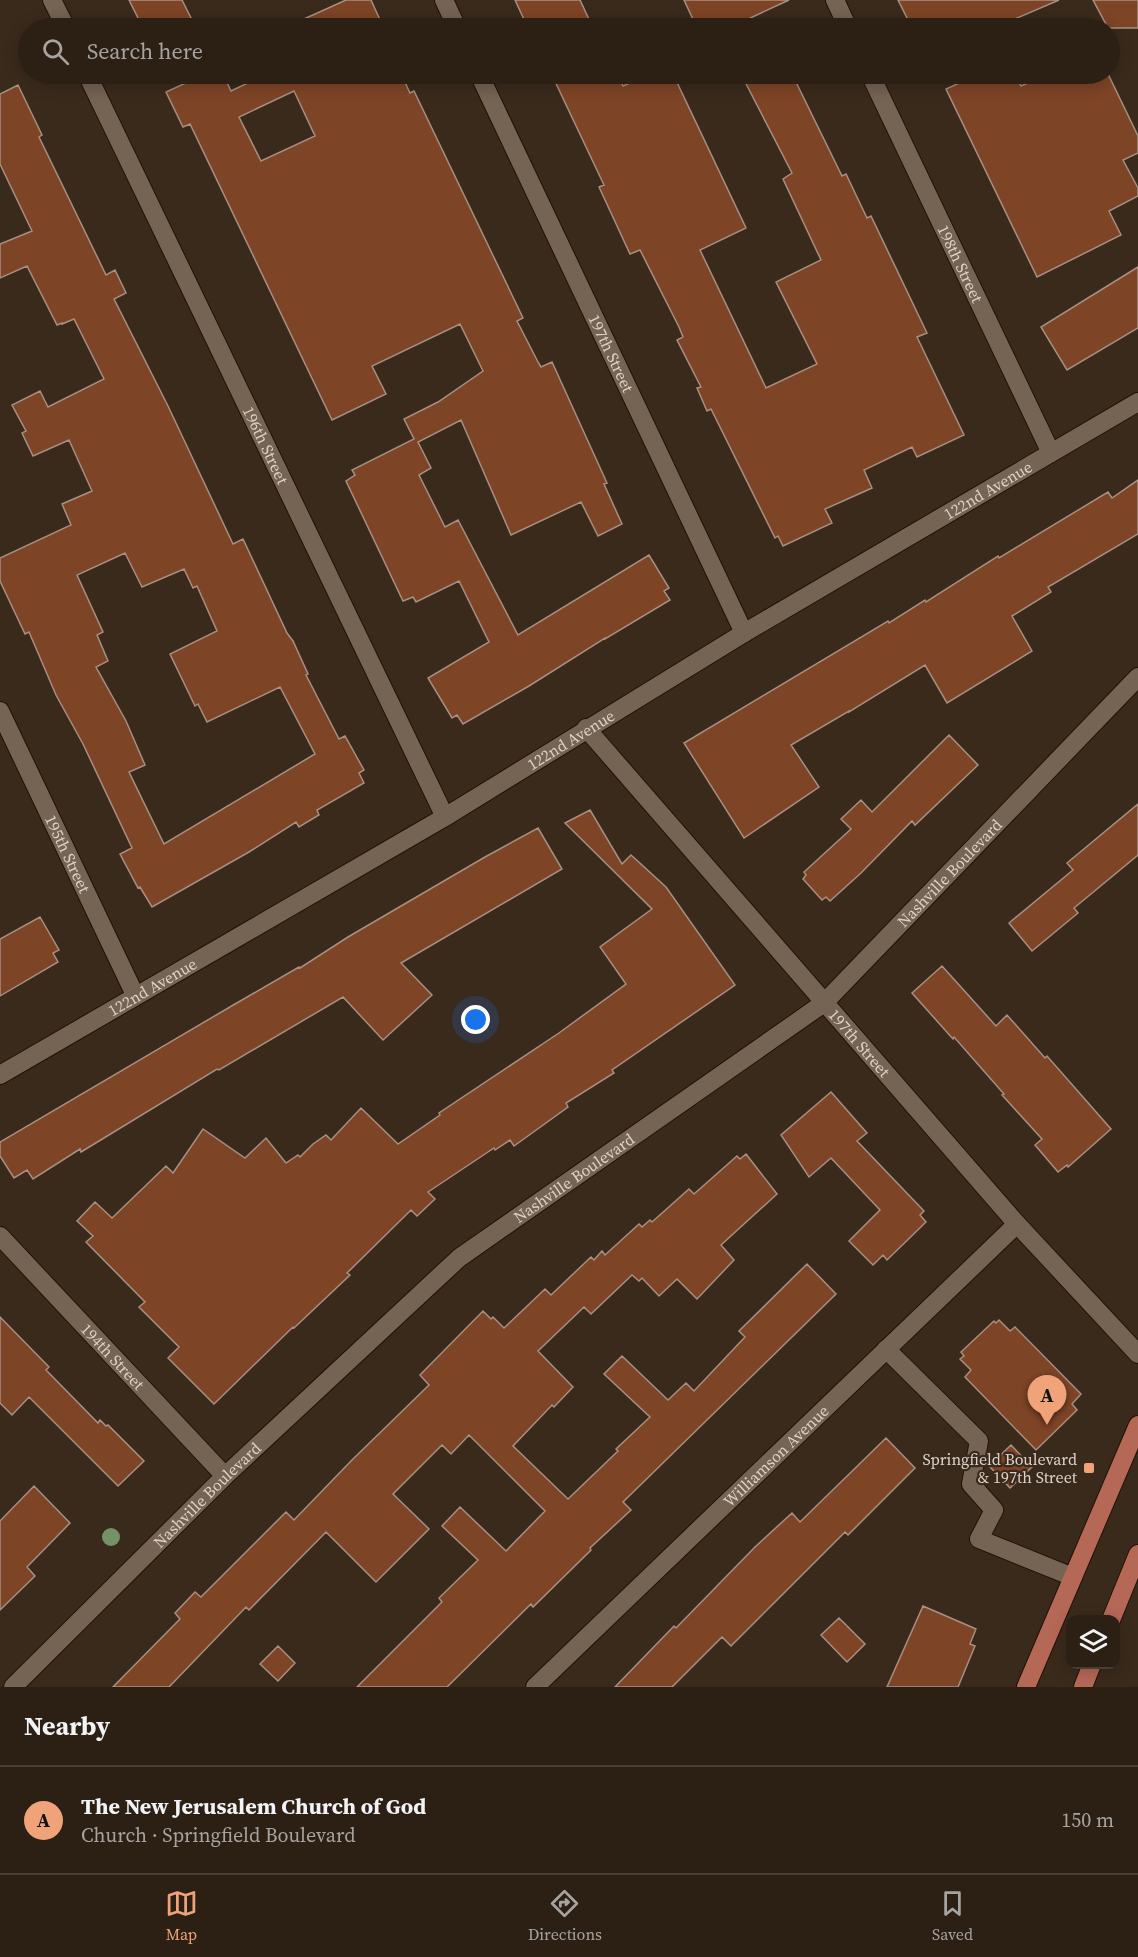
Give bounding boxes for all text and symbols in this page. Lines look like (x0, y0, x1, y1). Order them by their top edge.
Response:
search box (18, 18, 1120, 84)
icon: search (39, 35, 72, 68)
text: Search here (87, 36, 203, 66)
street label: 198th Street (932, 221, 989, 307)
street label: 197th Street (583, 311, 640, 397)
street label: 196th Street (238, 403, 294, 488)
street label: 122nd Avenue (939, 456, 1036, 525)
street label: 122nd Avenue (523, 704, 619, 775)
street label: 195th Street (40, 811, 96, 897)
street label: Nashville Boulevard (892, 814, 1007, 932)
street label: 122nd Avenue (104, 952, 201, 1021)
street label: 197th Street (824, 1004, 896, 1082)
your location (461, 1005, 490, 1034)
street label: Nashville Boulevard (509, 1128, 639, 1228)
street label: 194th Street (76, 1318, 150, 1395)
pin: A (1028, 1376, 1066, 1425)
street label: Williamson Avenue (718, 1400, 833, 1512)
street label: Nashville Boulevard (148, 1437, 266, 1552)
place label: Springfield Boulevard & 197th Street (922, 1448, 1078, 1488)
marker: Springfield Boulevard & 197th Street (1082, 1461, 1096, 1475)
map controls (1066, 1615, 1120, 1669)
button: layers (1066, 1615, 1120, 1669)
text: Nearby (24, 1708, 110, 1744)
text: The New Jerusalem Church of God (81, 1791, 426, 1821)
text: A (37, 1806, 50, 1834)
text: 150 m (1061, 1806, 1114, 1834)
text: Church · Springfield Boulevard (81, 1821, 355, 1849)
tab: Map (165, 1887, 198, 1945)
tab: Directions (528, 1887, 602, 1945)
tab: Saved (932, 1887, 973, 1945)

